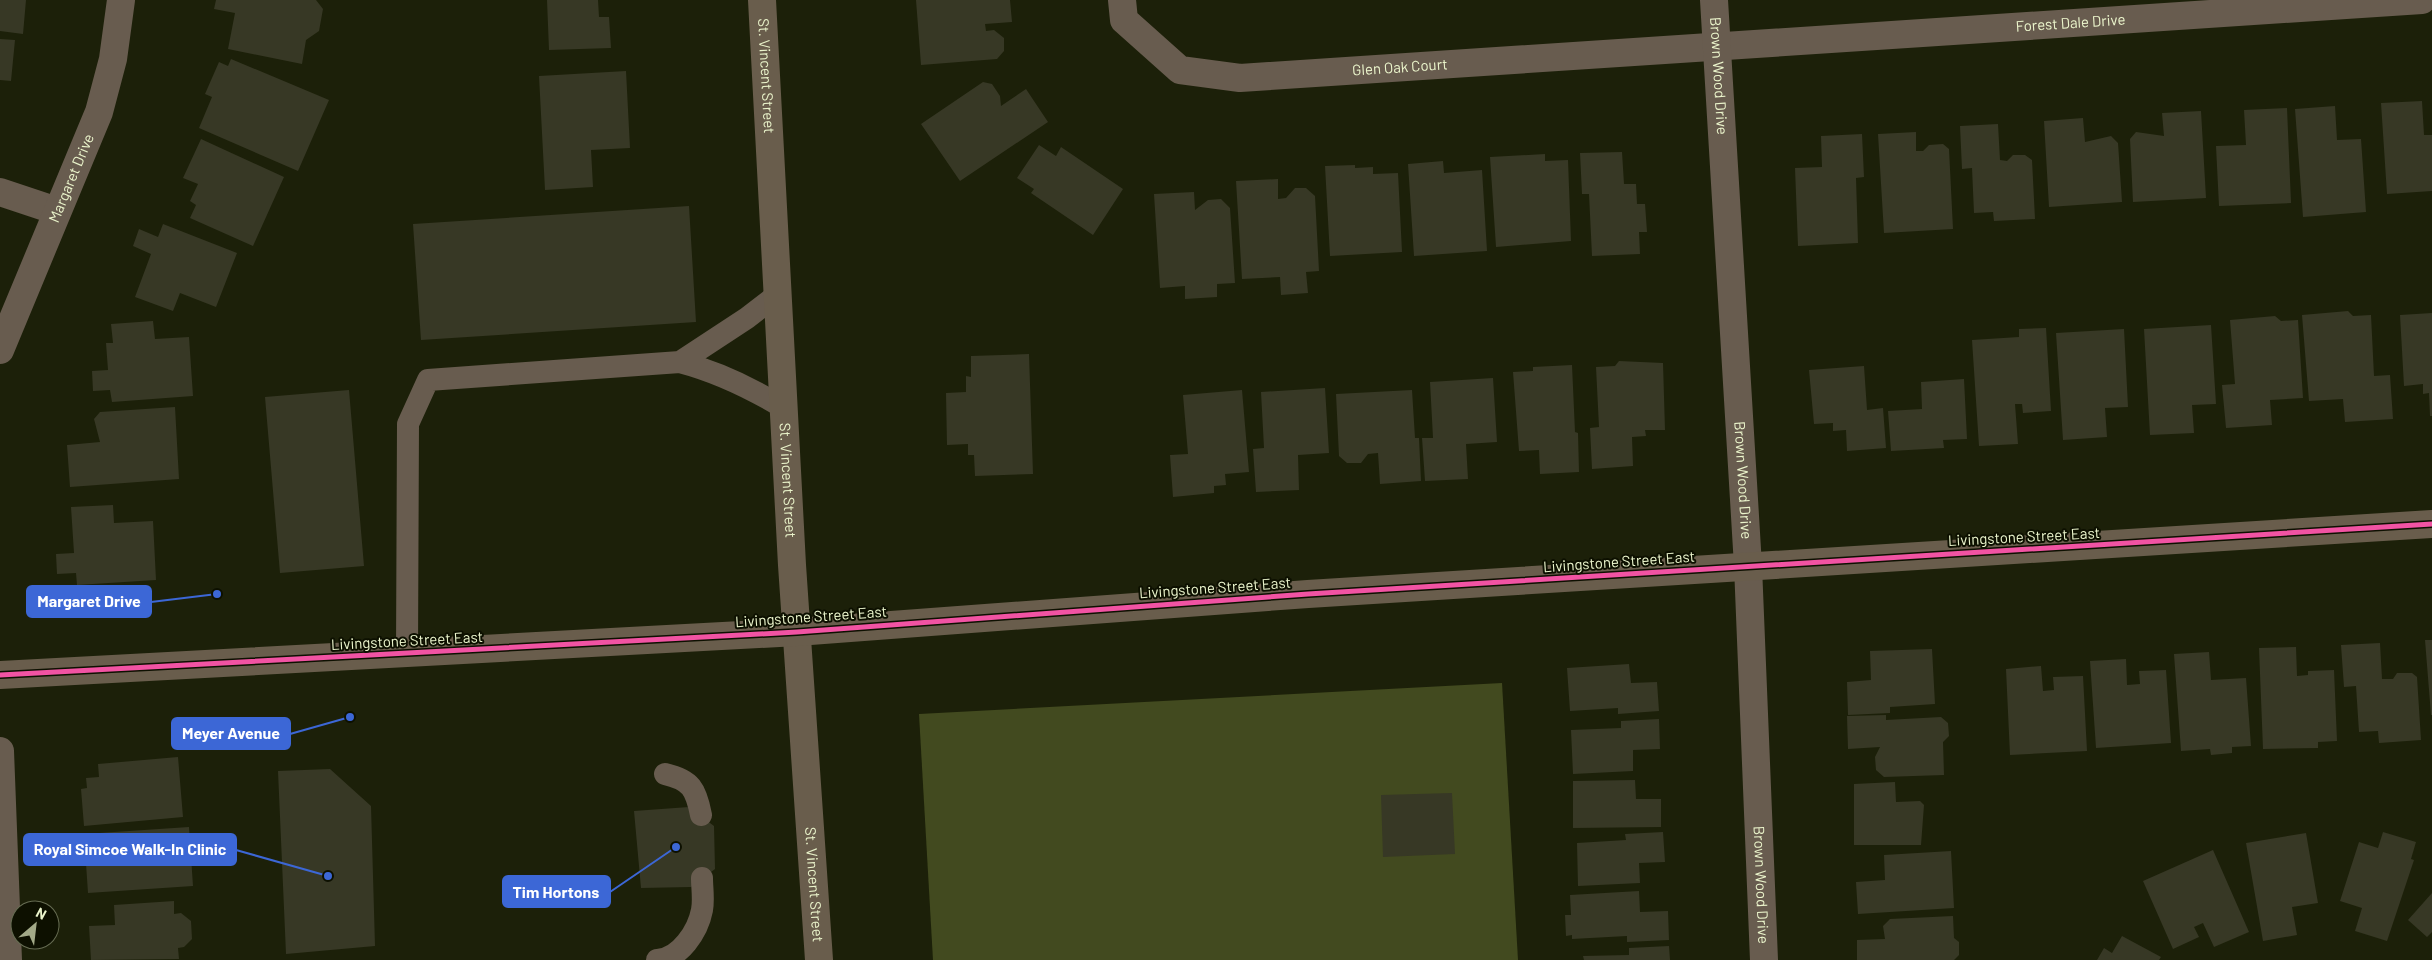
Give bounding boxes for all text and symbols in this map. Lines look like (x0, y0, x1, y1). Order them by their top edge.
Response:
street label: Forest Dale Drive (2015, 10, 2126, 35)
street label: Brown Wood Drive (1707, 16, 1732, 135)
street label: St. Vincent Street (755, 18, 779, 134)
street label: Glen Oak Court (1352, 54, 1448, 79)
street label: Margaret Drive (44, 131, 97, 225)
street label: Brown Wood Drive (1731, 421, 1756, 540)
street label: St. Vincent Street (776, 422, 801, 538)
street label: Livingstone Street East (1947, 523, 2100, 549)
street label: Livingstone Street East (1542, 547, 1695, 575)
street label: Livingstone Street East (1138, 573, 1291, 601)
callout: Margaret Drive (27, 586, 151, 617)
text: Margaret Drive (37, 591, 141, 610)
street label: Livingstone Street East (734, 602, 887, 630)
street label: Livingstone Street East (330, 627, 483, 653)
callout: Meyer Avenue (172, 718, 290, 749)
text: Meyer Avenue (182, 723, 280, 742)
street label: Brown Wood Drive (1751, 825, 1773, 944)
street label: St. Vincent Street (802, 826, 828, 943)
callout: Royal Simcoe Walk-In Clinic (24, 834, 236, 865)
text: Royal Simcoe Walk-In Clinic (34, 839, 227, 858)
callout: Tim Hortons (503, 876, 610, 907)
text: Tim Hortons (513, 882, 599, 901)
north arrow (10, 900, 60, 950)
text: N (33, 903, 49, 923)

